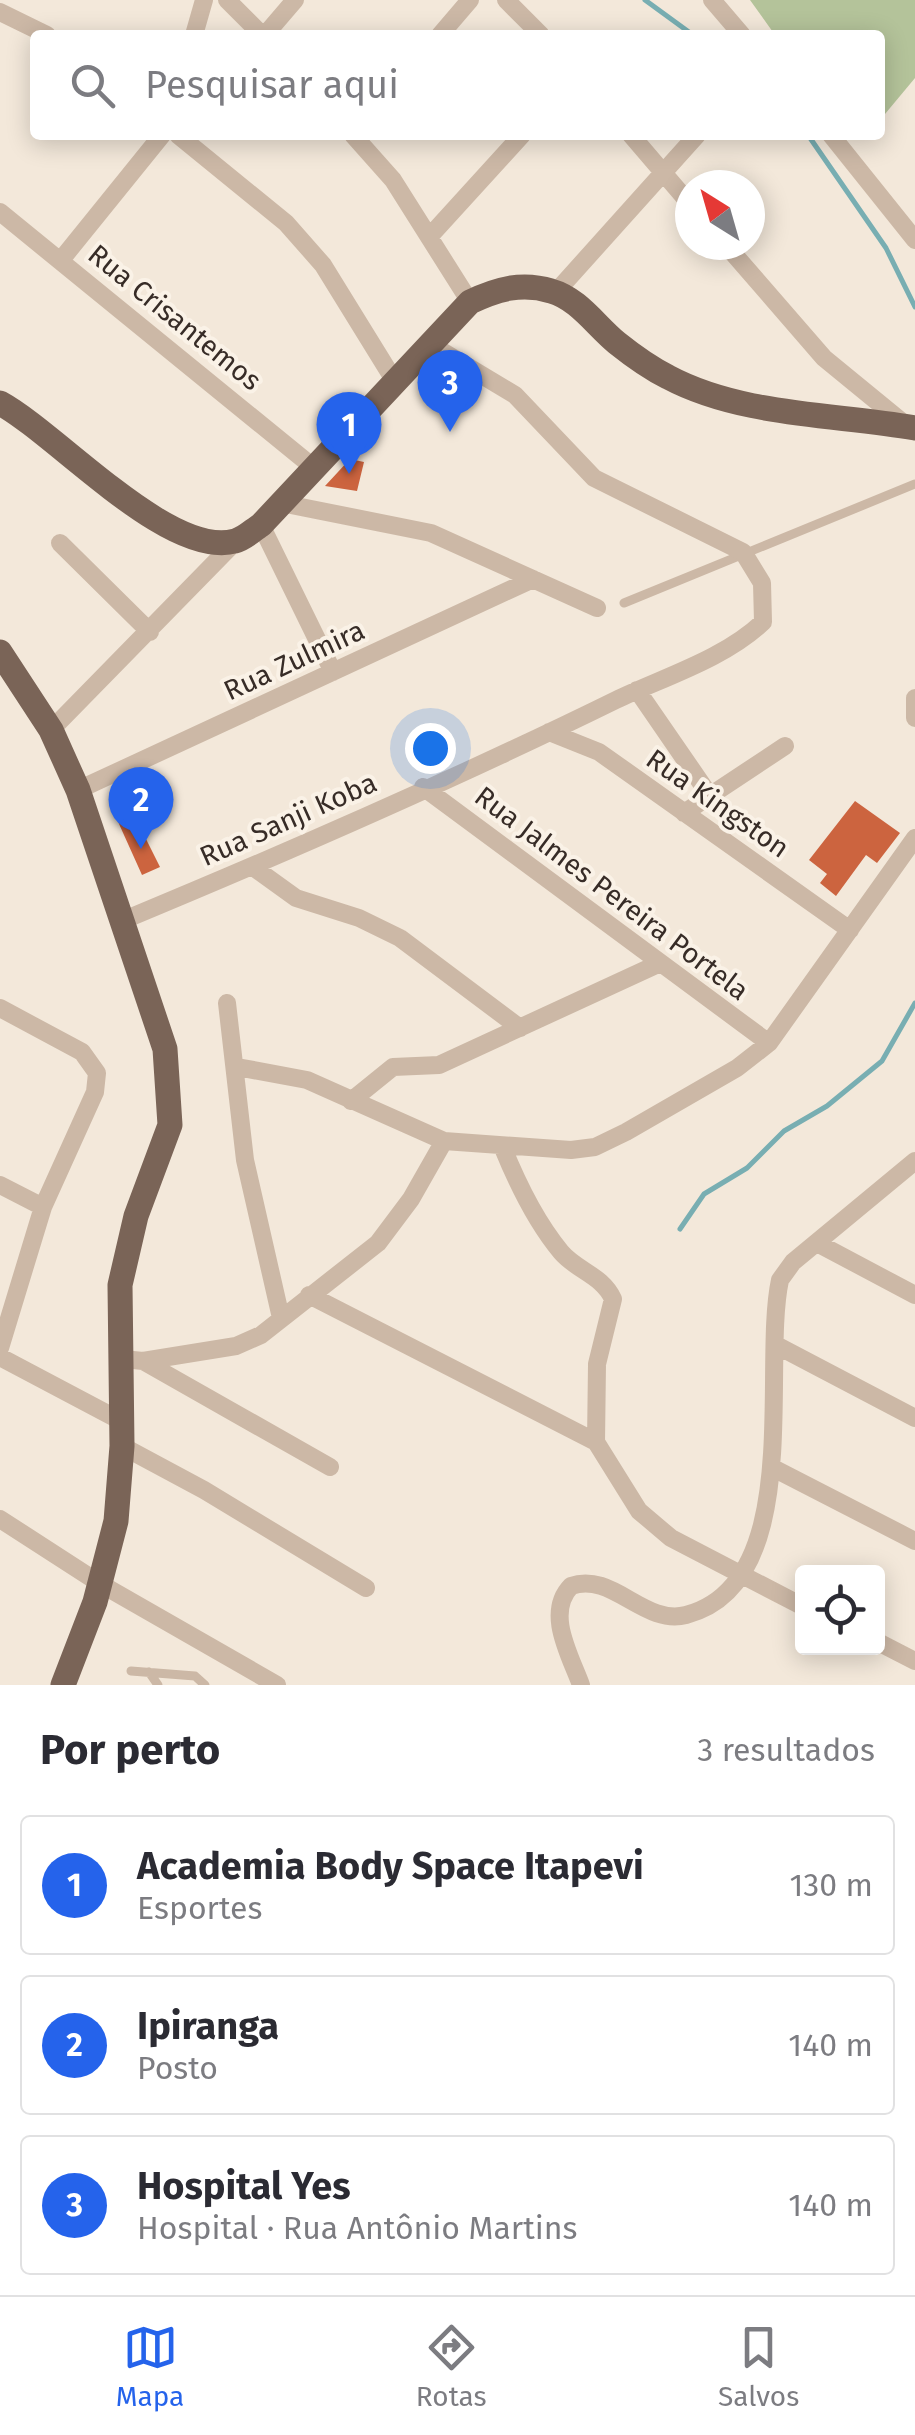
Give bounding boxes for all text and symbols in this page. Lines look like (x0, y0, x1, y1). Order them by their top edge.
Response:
search box (30, 30, 885, 140)
icon: search (65, 58, 120, 113)
text: Pesquisar aqui (145, 62, 399, 108)
north arrow (675, 170, 765, 260)
street label: Rua Crisantemos (82, 238, 268, 397)
pin: 3 (418, 350, 482, 432)
pin: 1 (316, 392, 382, 474)
street label: Rua Zulmira (219, 614, 370, 707)
your location (405, 723, 456, 774)
street label: Rua Kingston (640, 742, 795, 865)
pin: 2 (108, 766, 174, 849)
street label: Rua Sanji Koba (195, 766, 382, 873)
street label: Rua Jalmes Pereira Portela (468, 780, 755, 1007)
map controls (795, 1565, 885, 1655)
button: locate (795, 1565, 885, 1655)
text: Por perto (40, 1725, 220, 1775)
text: 3 resultados (697, 1731, 875, 1769)
text: Academia Body Space Itapevi (137, 1843, 644, 1889)
text: 1 (67, 1866, 82, 1904)
text: 130 m (789, 1866, 873, 1904)
text: Esportes (137, 1889, 262, 1927)
text: Ipiranga (137, 2003, 279, 2049)
text: 2 (66, 2026, 83, 2064)
text: 140 m (788, 2026, 873, 2064)
text: Posto (137, 2049, 218, 2087)
text: Hospital Yes (137, 2163, 351, 2209)
text: 3 (66, 2186, 83, 2224)
text: 140 m (788, 2186, 873, 2224)
text: Hospital · Rua Antônio Martins (137, 2209, 577, 2247)
tab: Mapa (116, 2320, 184, 2413)
tab: Rotas (416, 2320, 487, 2413)
tab: Salvos (718, 2320, 799, 2413)

